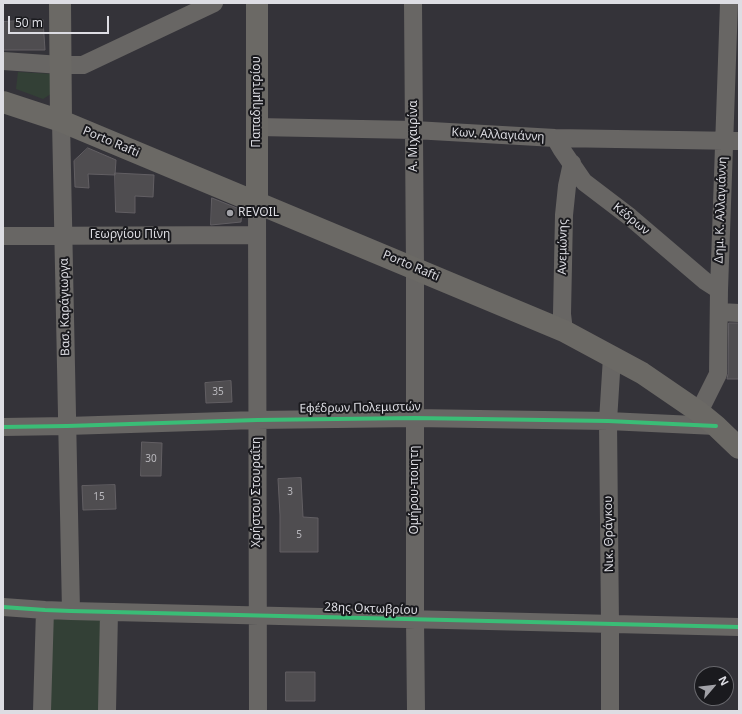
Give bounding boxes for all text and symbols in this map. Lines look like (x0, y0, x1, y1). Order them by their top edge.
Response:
scale bar (10, 8, 111, 34)
text: 50 m (15, 14, 43, 31)
street label: Παπαδημητρίου (250, 56, 264, 148)
street label: Α. Μιχαιρίνα (407, 100, 421, 172)
street label: Porto Rafti (81, 124, 141, 160)
street label: Κων. Αλλαγιάννη (451, 125, 545, 145)
street label: Δημ. Κ. Αλλαγιάννη (712, 156, 730, 264)
street label: Κέδρων (610, 200, 652, 238)
place label: REVOIL (238, 206, 279, 220)
marker: REVOIL (225, 208, 235, 218)
street label: Ανεμώνης (555, 219, 571, 275)
street label: Γεωργίου Πίνη (90, 228, 170, 242)
street label: Porto Rafti (381, 248, 441, 284)
street label: Βασ. Καράγιωργα (57, 258, 73, 356)
house number: 35 (212, 386, 224, 398)
street label: Εφέδρων Πολεμιστών (299, 400, 421, 416)
street label: Χρήστου Στουραΐτη (250, 437, 264, 547)
street label: Ομήρου-ποιητη (408, 445, 422, 535)
house number: 30 (145, 453, 157, 465)
house number: 3 (287, 486, 293, 498)
house number: 15 (93, 491, 105, 503)
street label: Νικ. Θράγκου (601, 495, 617, 573)
house number: 5 (296, 529, 302, 541)
street label: 28ης Οκτωβρίου (324, 600, 418, 618)
north arrow (694, 666, 734, 706)
text: N (715, 673, 733, 688)

